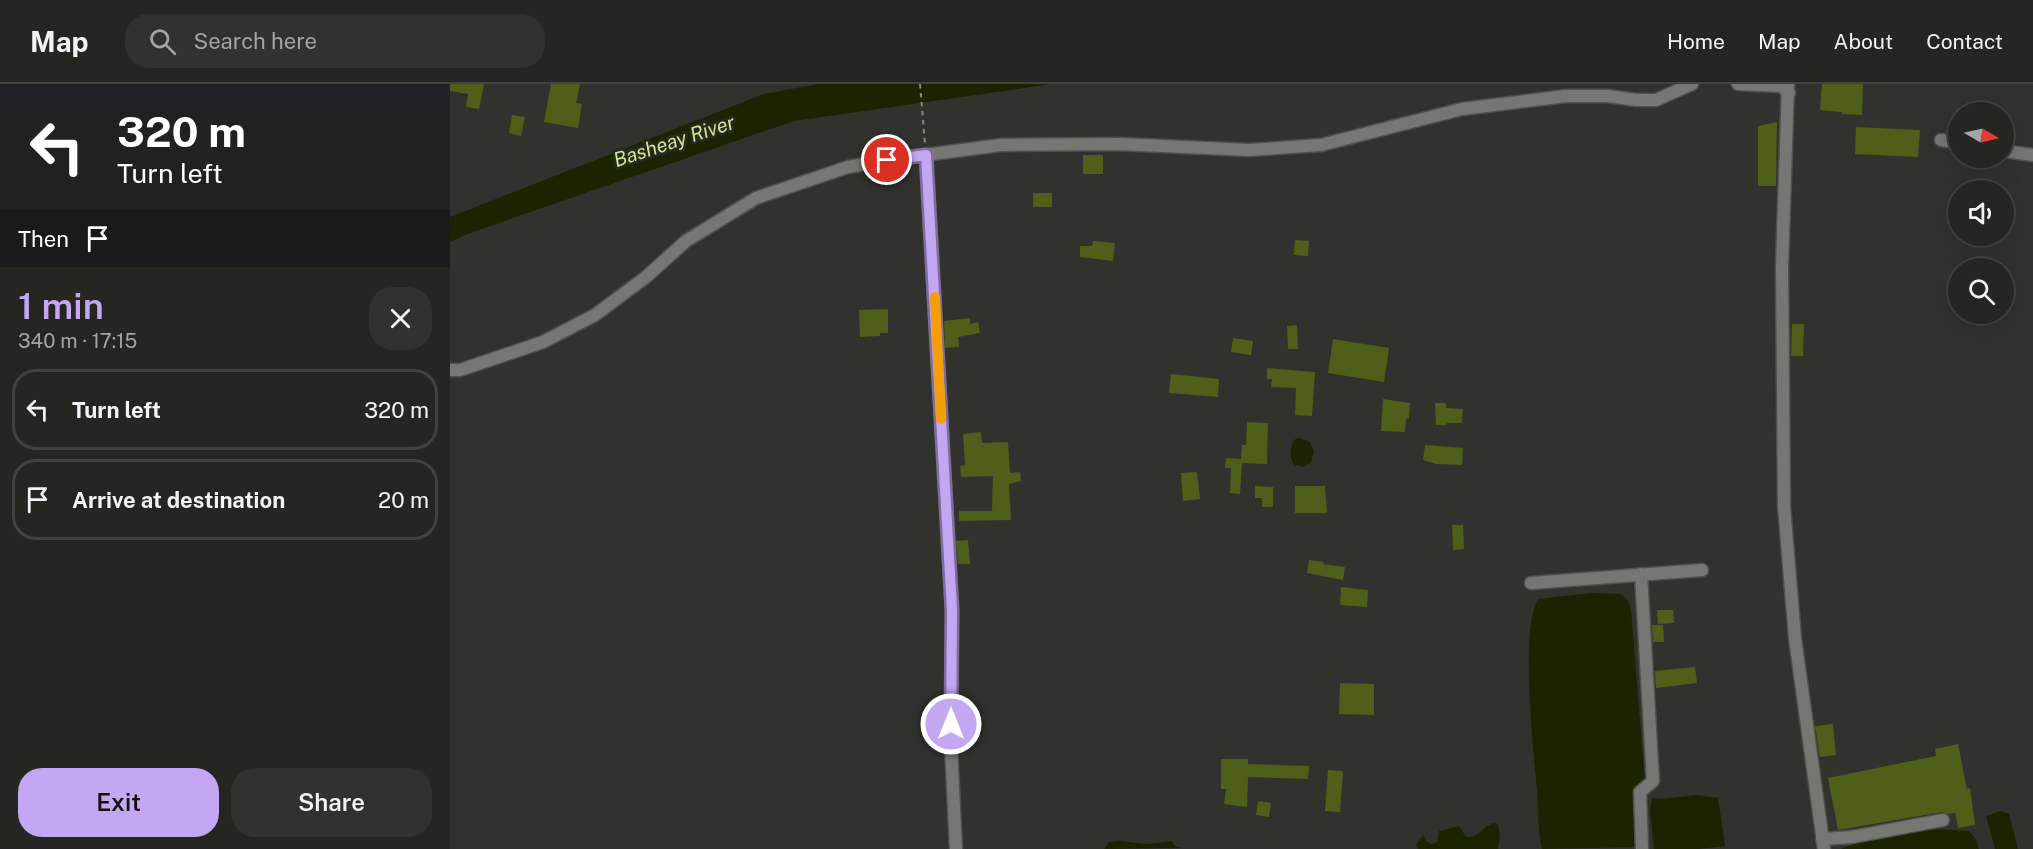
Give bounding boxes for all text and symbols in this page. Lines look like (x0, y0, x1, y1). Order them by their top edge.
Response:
search box (125, 14, 545, 68)
text: Map (30, 25, 89, 58)
icon: search (146, 25, 179, 58)
text: Search here (194, 28, 317, 54)
text: Home (1667, 29, 1725, 54)
text: Map (1758, 29, 1801, 54)
text: About (1834, 29, 1893, 54)
text: Contact (1926, 29, 2003, 54)
north arrow (1948, 102, 2014, 168)
map controls (1948, 102, 2014, 324)
text: 320 m (117, 107, 246, 156)
icon: left (18, 108, 96, 186)
water label: Basheay River (610, 110, 738, 172)
pin (861, 134, 912, 185)
icon: arrive (870, 143, 903, 176)
text: Turn left (117, 157, 223, 189)
button: sound (1948, 180, 2014, 246)
icon: arrive (81, 222, 114, 255)
text: Then (18, 226, 69, 252)
button: search (1948, 258, 2014, 324)
text: 1 min (18, 285, 104, 327)
button: close (369, 287, 432, 350)
text: 340 m · 17:15 (18, 329, 137, 353)
icon: left (21, 393, 54, 426)
text: Turn left (72, 397, 161, 423)
text: 320 m (364, 397, 429, 423)
icon: arrive (21, 483, 54, 516)
text: Arrive at destination (72, 487, 285, 513)
text: 20 m (378, 487, 429, 513)
position arrow (919, 692, 983, 756)
button: Exit (18, 768, 219, 837)
button: Share (231, 768, 432, 837)

